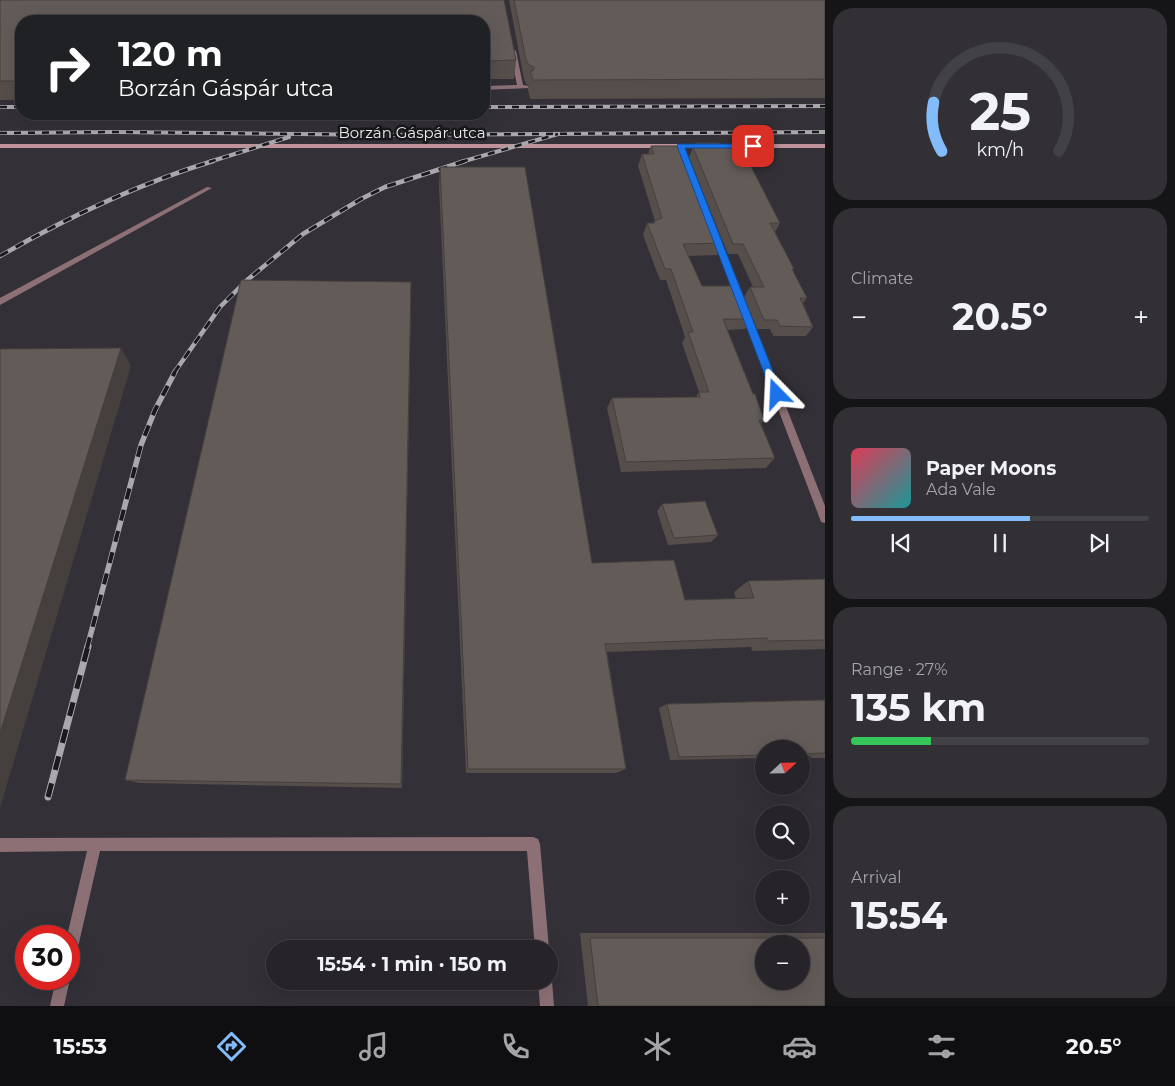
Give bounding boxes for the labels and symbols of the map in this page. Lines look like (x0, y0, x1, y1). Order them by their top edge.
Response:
street label: Borzán Gáspár utca (338, 123, 486, 142)
pin (732, 125, 774, 167)
position arrow (750, 367, 802, 419)
north arrow (755, 740, 810, 795)
speed limit sign: 30 (15, 925, 80, 990)

